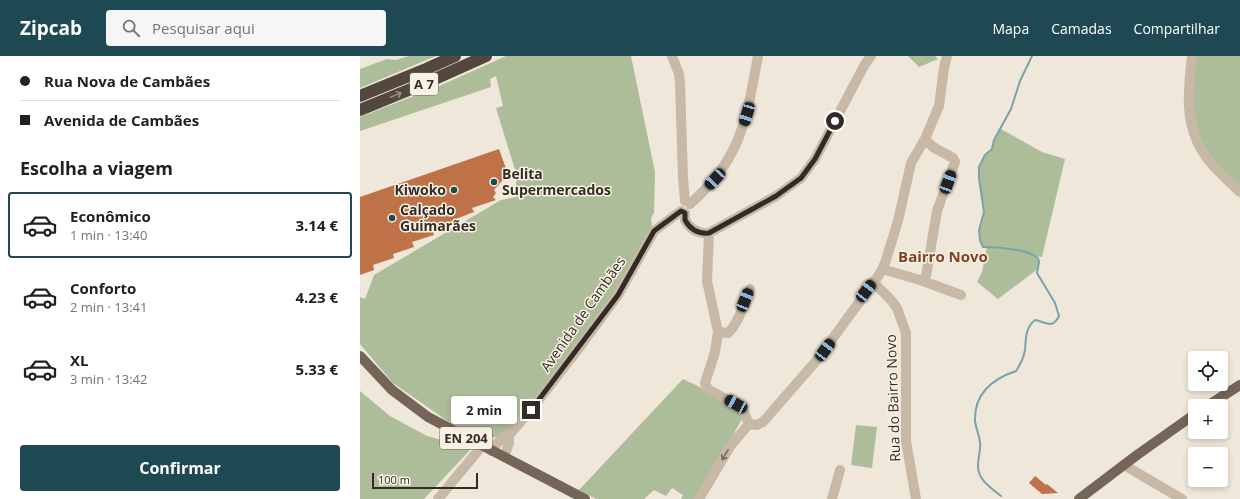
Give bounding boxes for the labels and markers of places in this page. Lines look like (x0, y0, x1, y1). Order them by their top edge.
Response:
place label: Belita Supermercados (502, 164, 611, 199)
marker: Belita Supermercados (489, 177, 499, 187)
place label: Kiwoko (394, 180, 446, 199)
marker: Kiwoko (449, 185, 459, 195)
place label: Calçado Guimarães (400, 200, 476, 235)
marker: Calçado Guimarães (387, 213, 397, 223)

